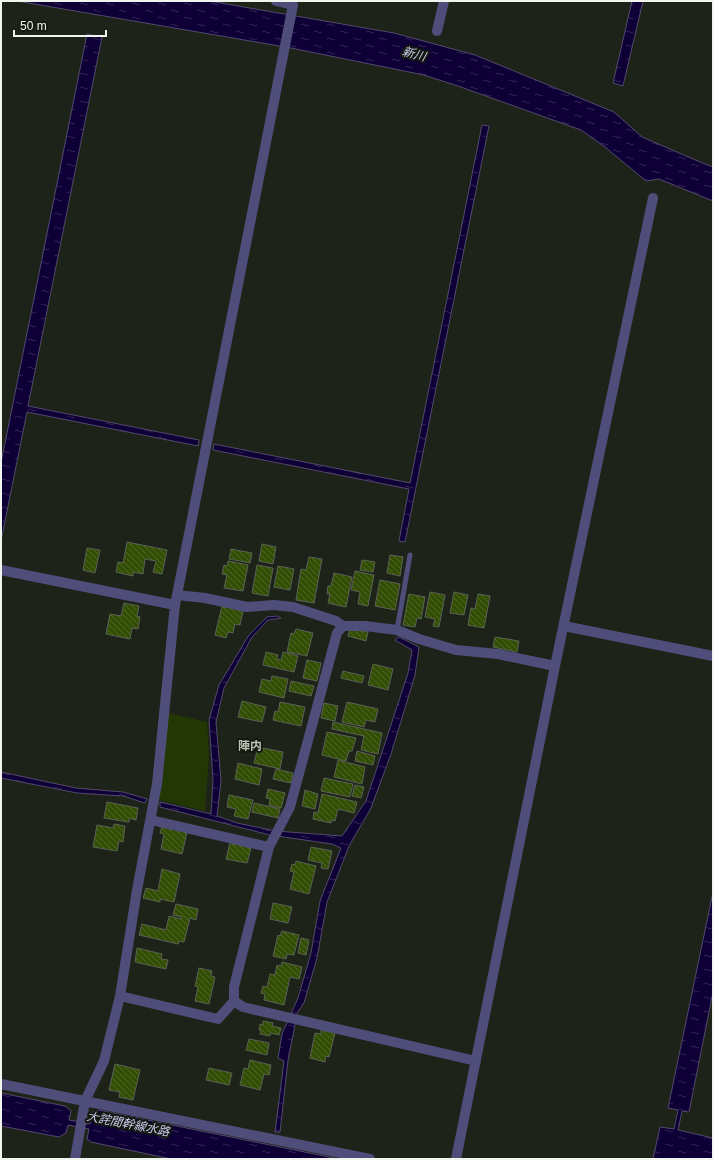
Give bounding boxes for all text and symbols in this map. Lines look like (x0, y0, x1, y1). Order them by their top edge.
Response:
scale bar (14, 12, 106, 38)
text: 50 m (20, 19, 47, 33)
water label: 新川 (401, 44, 429, 64)
district label: 陣内 (238, 739, 262, 753)
water label: 大詫間幹線水路 (85, 1109, 172, 1139)

